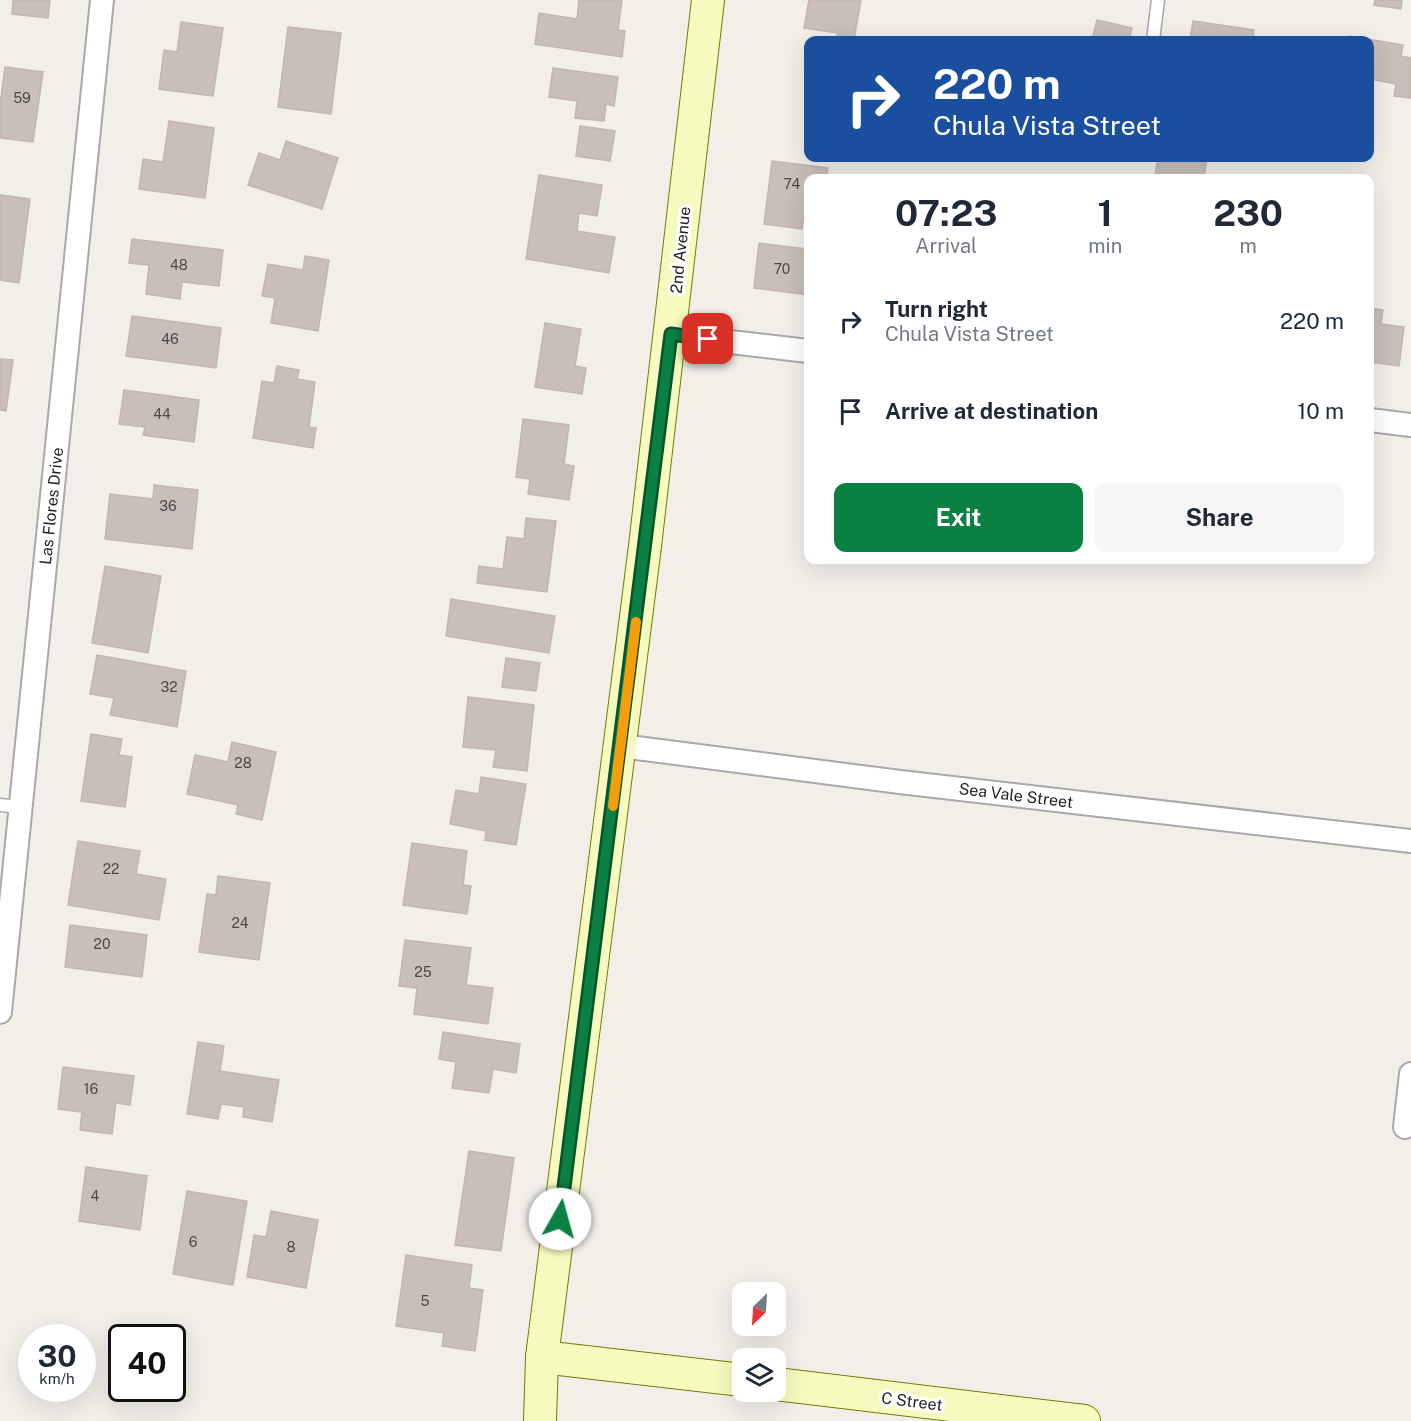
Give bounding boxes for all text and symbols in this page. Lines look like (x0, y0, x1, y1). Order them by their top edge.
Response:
text: 220 m (933, 59, 1061, 108)
icon: right (834, 60, 912, 138)
house number: 59 (13, 90, 31, 106)
text: Chula Vista Street (933, 109, 1161, 141)
house number: 74 (784, 176, 801, 192)
text: 07:23 (895, 192, 997, 234)
text: 1 (1098, 192, 1113, 234)
text: 230 (1213, 192, 1283, 234)
street label: 2nd Avenue (666, 206, 695, 294)
text: Arrival (915, 234, 977, 258)
text: min (1088, 234, 1122, 258)
text: m (1239, 234, 1257, 258)
house number: 48 (170, 257, 188, 273)
house number: 70 (774, 261, 790, 277)
text: Turn right (885, 296, 988, 322)
icon: right (834, 305, 867, 338)
text: 220 m (1280, 308, 1344, 334)
pin (682, 313, 733, 364)
icon: arrive (691, 322, 724, 355)
text: Chula Vista Street (885, 322, 1054, 346)
house number: 46 (161, 331, 179, 347)
icon: arrive (834, 395, 867, 428)
text: Arrive at destination (885, 398, 1098, 424)
text: 10 m (1297, 398, 1344, 424)
house number: 44 (153, 406, 171, 422)
street label: Las Flores Drive (36, 446, 67, 566)
button: Exit (834, 483, 1083, 552)
button: Share (1095, 483, 1344, 552)
house number: 36 (159, 498, 177, 514)
house number: 32 (160, 679, 178, 695)
house number: 28 (234, 755, 252, 771)
street label: Sea Vale Street (958, 779, 1074, 812)
house number: 22 (103, 861, 119, 877)
house number: 24 (231, 915, 249, 931)
house number: 20 (94, 936, 110, 952)
house number: 25 (414, 964, 432, 980)
house number: 16 (84, 1081, 98, 1097)
position arrow (528, 1187, 592, 1251)
house number: 4 (91, 1188, 100, 1204)
house number: 6 (189, 1234, 198, 1250)
house number: 8 (286, 1239, 296, 1255)
north arrow (732, 1282, 786, 1336)
map controls (732, 1282, 786, 1402)
house number: 5 (421, 1293, 430, 1309)
speed limit sign: 40 (108, 1324, 186, 1402)
text: 30 (37, 1338, 77, 1374)
button: layers (732, 1348, 786, 1402)
text: km/h (39, 1370, 75, 1387)
street label: C Street (880, 1388, 944, 1415)

